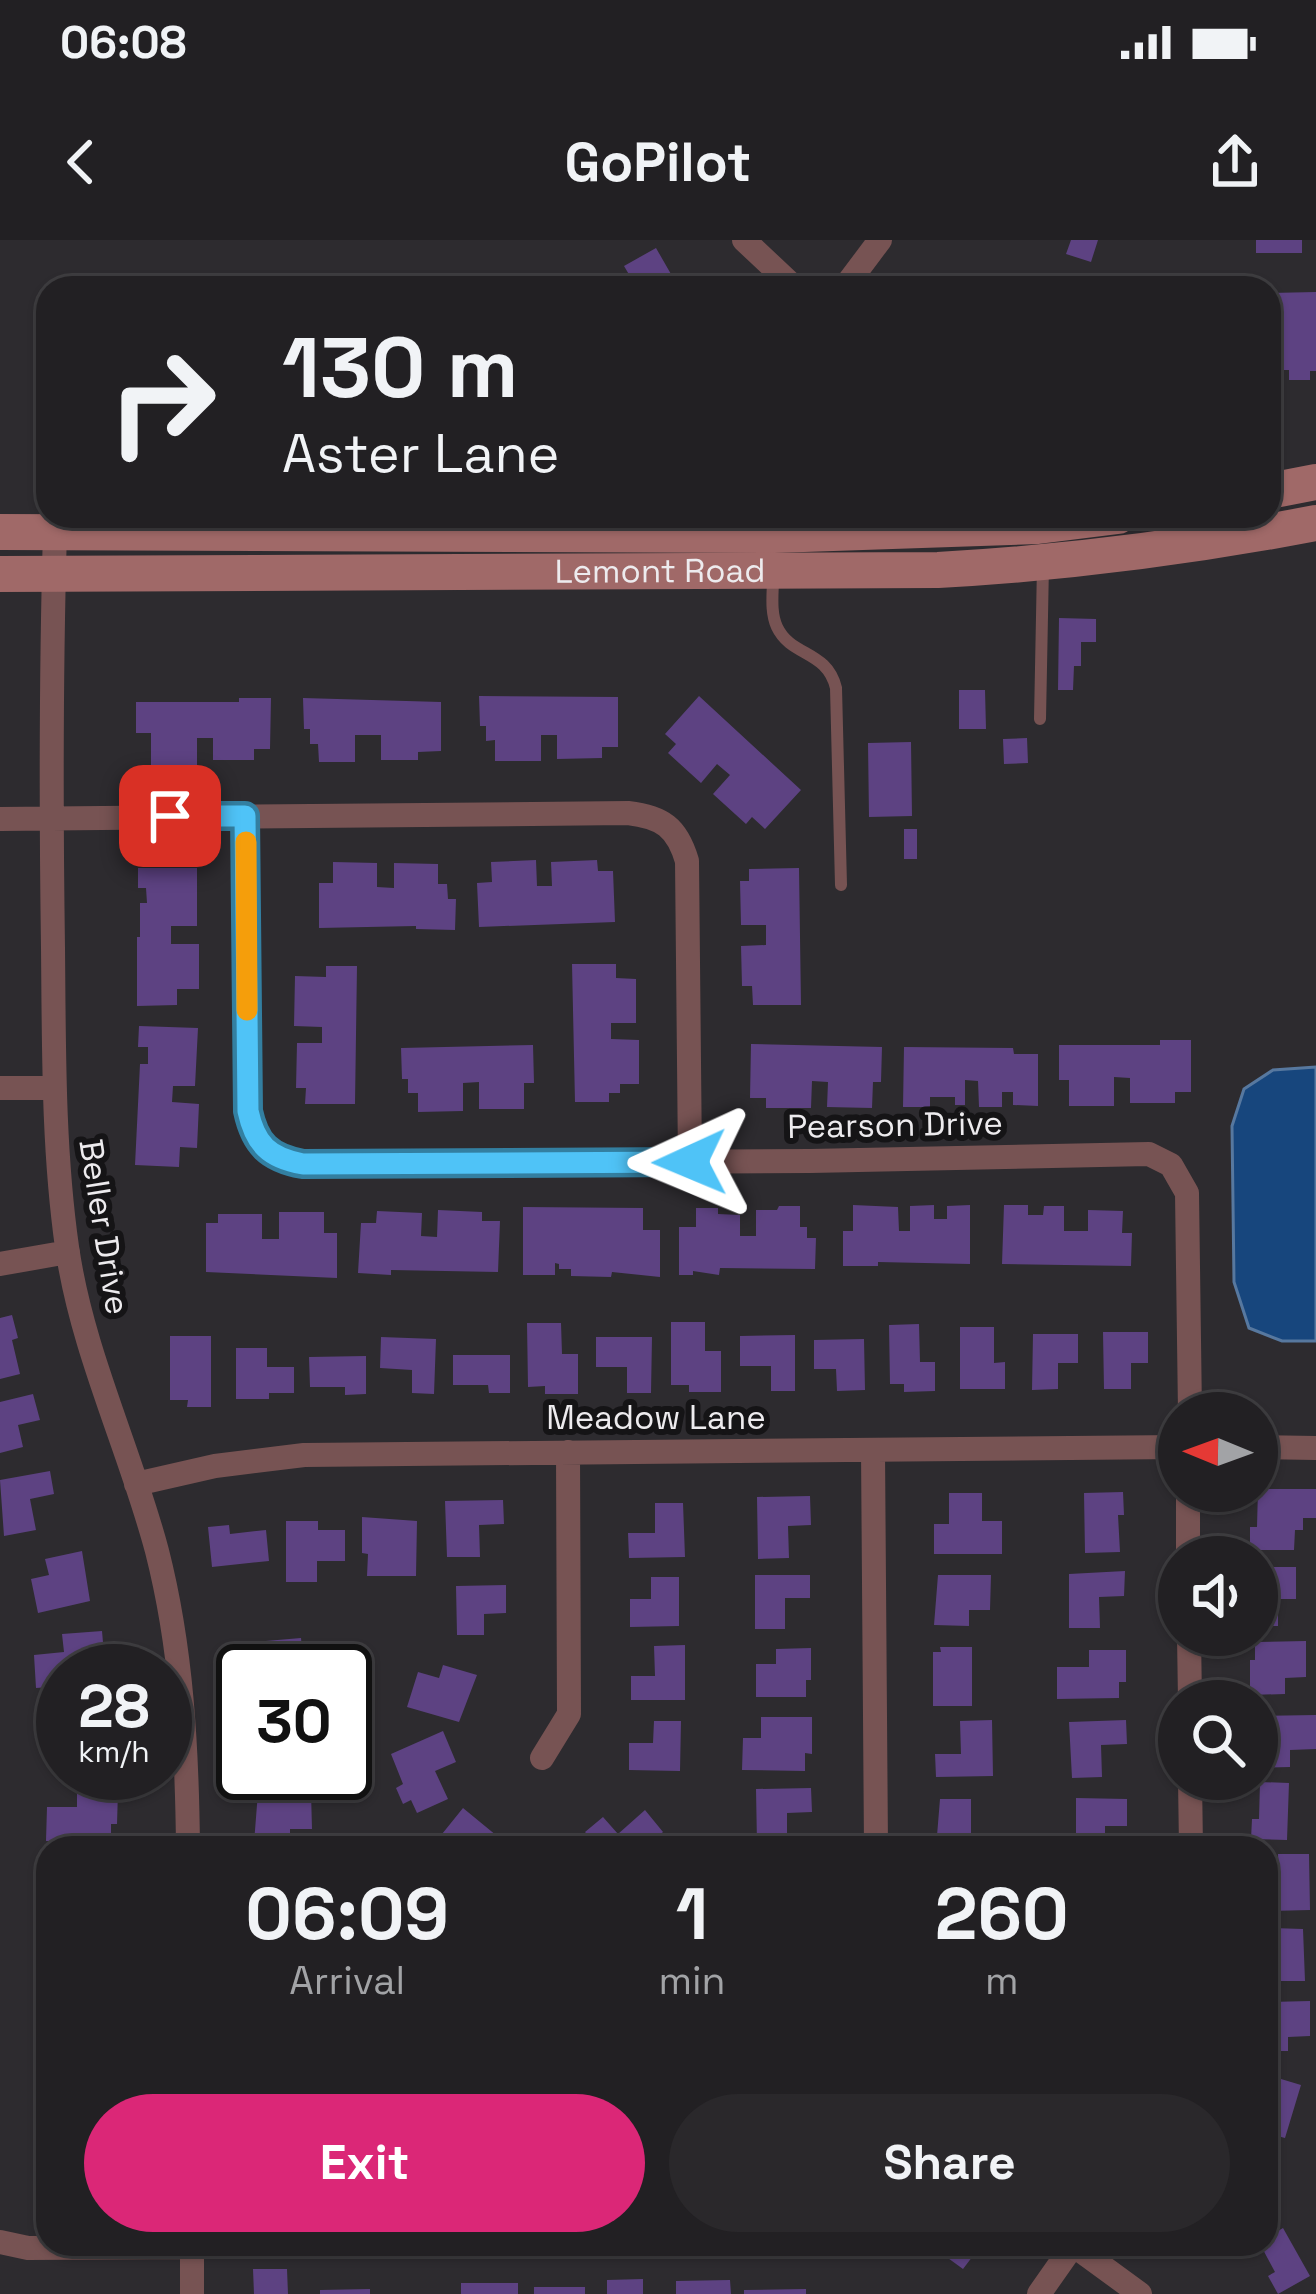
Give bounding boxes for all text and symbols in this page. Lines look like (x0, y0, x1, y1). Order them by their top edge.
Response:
text: 06:08 (60, 14, 187, 71)
text: GoPilot (565, 128, 751, 197)
icon: back (48, 129, 114, 195)
icon: share (1202, 129, 1268, 195)
text: 130 m (282, 314, 519, 422)
icon: right (84, 324, 240, 480)
text: Aster Lane (282, 419, 560, 488)
street label: Lemont Road (555, 550, 765, 593)
pin (119, 765, 221, 867)
icon: arrive (137, 783, 203, 849)
position arrow (627, 1099, 753, 1225)
street label: Pearson Drive (787, 1102, 1003, 1148)
street label: Beller Drive (69, 1136, 139, 1318)
north arrow (1158, 1392, 1278, 1512)
map controls (1158, 1392, 1278, 1800)
street label: Meadow Lane (546, 1397, 766, 1439)
button: sound (1158, 1536, 1278, 1656)
speed limit sign: 30 (216, 1644, 372, 1800)
text: 28 (78, 1668, 150, 1745)
button: search (1158, 1680, 1278, 1800)
text: km/h (78, 1732, 150, 1771)
text: 06:09 (245, 1868, 449, 1960)
text: 1 (676, 1868, 708, 1960)
text: 260 (935, 1868, 1069, 1960)
text: Arrival (289, 1956, 405, 2005)
text: min (658, 1956, 725, 2005)
text: m (985, 1956, 1018, 2005)
button: Exit (84, 2094, 645, 2232)
button: Share (669, 2094, 1230, 2232)

